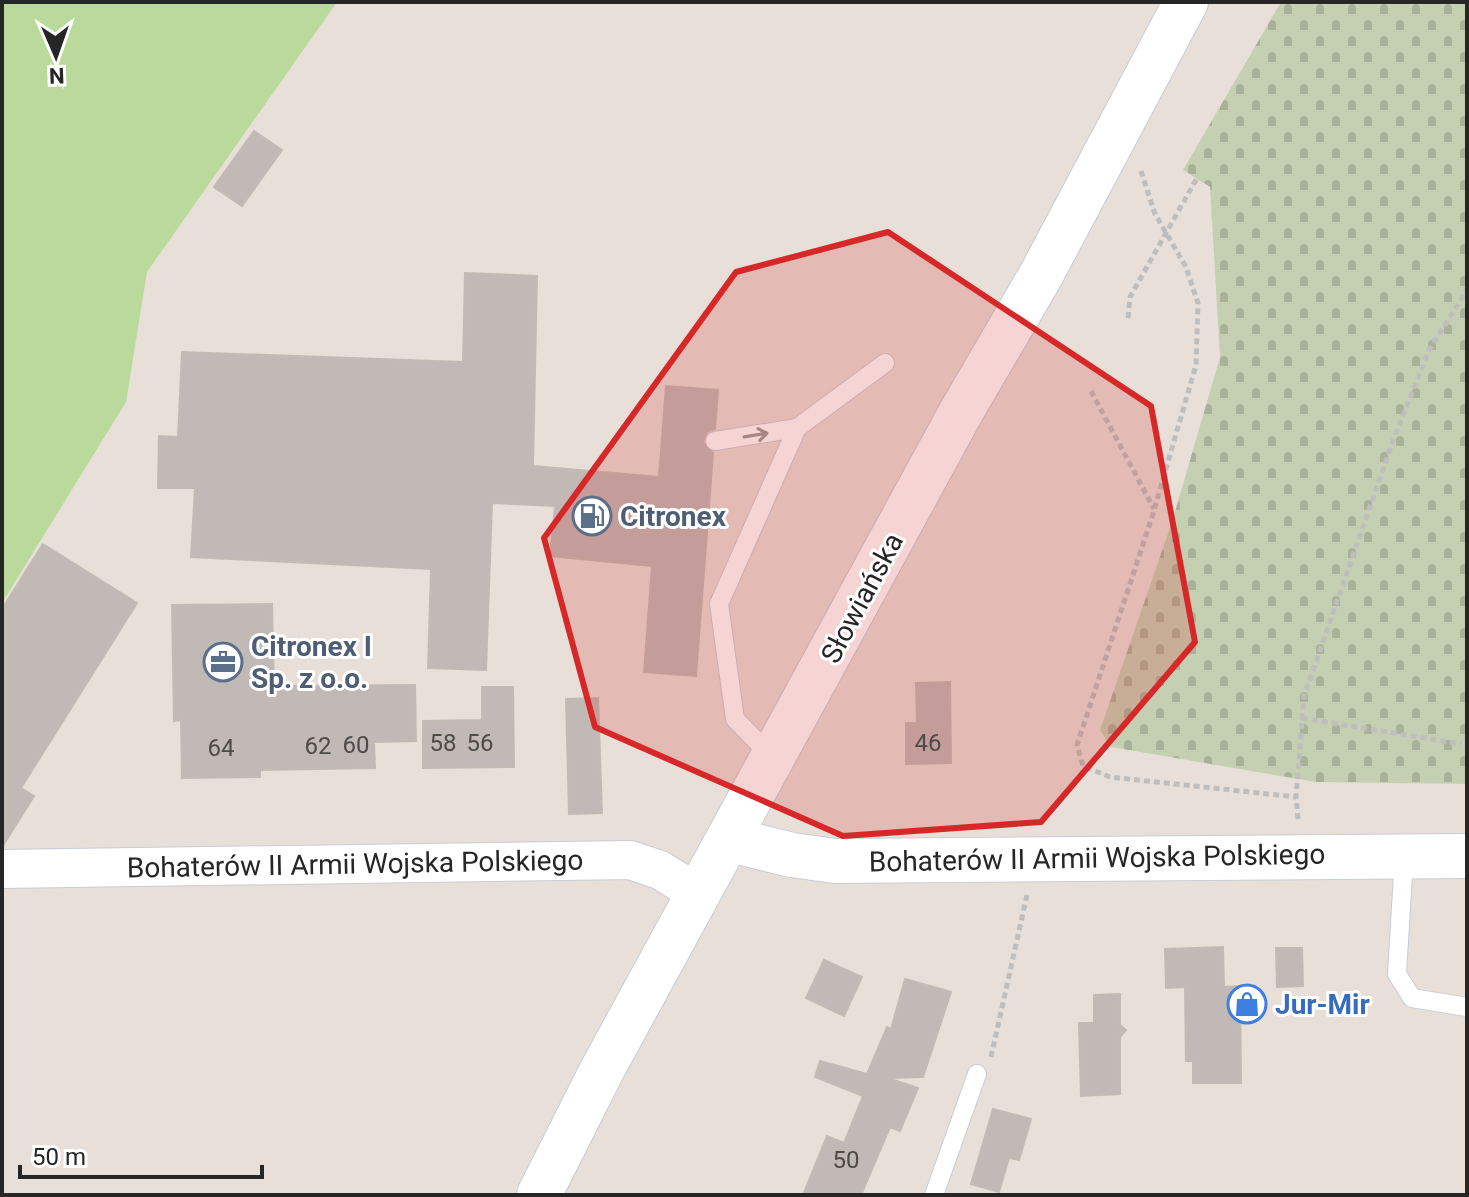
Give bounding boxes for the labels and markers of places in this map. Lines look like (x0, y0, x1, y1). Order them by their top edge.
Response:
fuel station icon: Citronex (571, 495, 613, 537)
place label: Citronex (620, 500, 727, 533)
place label: Citronex I Sp. z o.o. (251, 630, 372, 695)
office icon: Citronex I Sp. z o.o. (202, 641, 244, 683)
shop icon: Jur-Mir (1226, 983, 1268, 1025)
place label: Jur-Mir (1275, 988, 1370, 1021)

